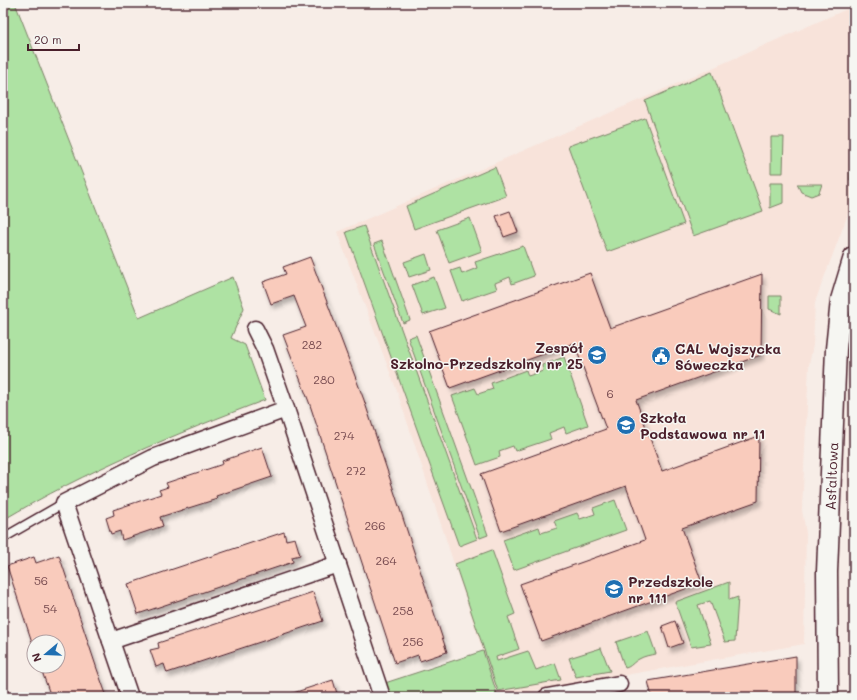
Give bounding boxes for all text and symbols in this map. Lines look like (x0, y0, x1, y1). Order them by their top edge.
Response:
scale bar (28, 26, 79, 52)
text: 20 m (34, 31, 62, 47)
house number: 282 (302, 336, 322, 352)
place label: Zespół Szkolno-Przedszkolny nr 25 (390, 338, 583, 373)
place label: CAL Wojszycka Sóweczka (675, 339, 781, 374)
school or university icon: Zespół Szkolno-Przedszkolny nr 25 (586, 344, 608, 366)
public building icon: CAL Wojszycka Sóweczka (650, 345, 672, 367)
house number: 280 (313, 371, 335, 387)
house number: 6 (606, 385, 614, 401)
place label: Szkoła Podstawowa nr 11 (640, 408, 765, 443)
school or university icon: Szkoła Podstawowa nr 11 (615, 414, 637, 436)
house number: 274 (334, 427, 354, 443)
street label: Asfaltowa (820, 442, 842, 511)
house number: 272 (346, 462, 366, 478)
house number: 266 (364, 517, 386, 533)
house number: 264 (376, 552, 396, 568)
house number: 56 (34, 572, 48, 588)
place label: Przedszkole nr 111 (628, 572, 713, 607)
school or university icon: Przedszkole nr 111 (603, 578, 625, 600)
house number: 54 (43, 600, 57, 616)
house number: 258 (393, 602, 413, 618)
house number: 256 (403, 633, 423, 649)
north arrow (26, 634, 66, 674)
text: N (28, 651, 45, 664)

